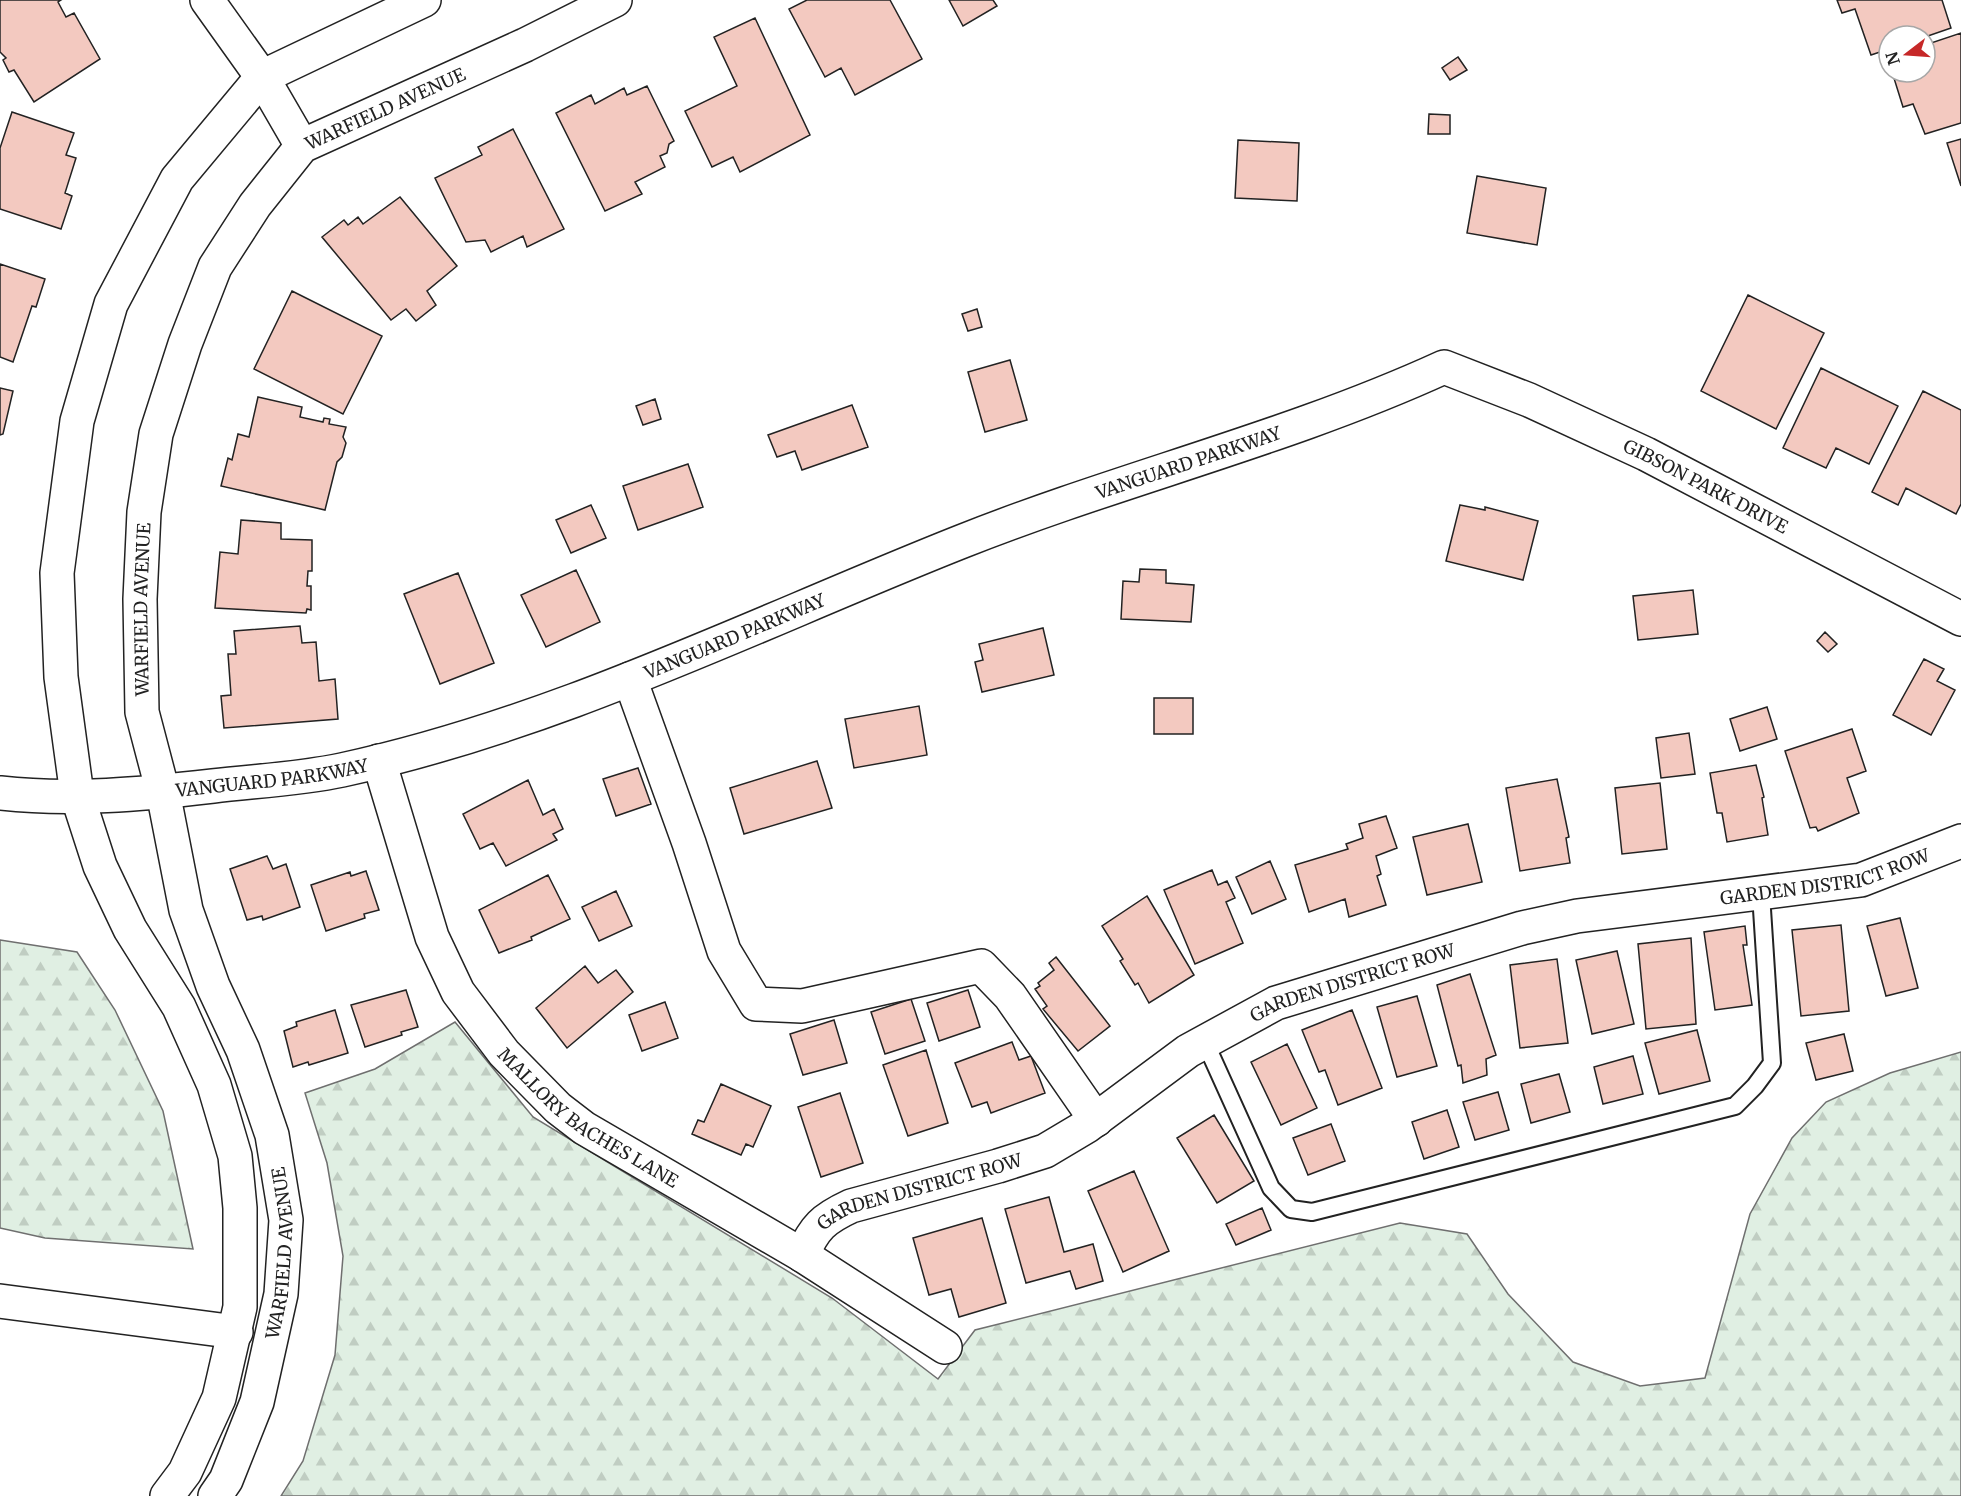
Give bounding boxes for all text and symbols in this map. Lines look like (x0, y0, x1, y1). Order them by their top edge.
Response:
north arrow (1877, 24, 1937, 84)
text: N (1881, 49, 1904, 67)
street label: WARFIELD AVENUE (301, 62, 469, 155)
street label: VANGUARD PARKWAY (1092, 421, 1284, 504)
street label: GIBSON PARK DRIVE (1620, 434, 1793, 538)
street label: WARFIELD AVENUE (128, 522, 155, 697)
street label: VANGUARD PARKWAY (640, 588, 829, 684)
street label: VANGUARD PARKWAY (174, 753, 371, 802)
street label: GARDEN DISTRICT ROW (1719, 843, 1934, 909)
street label: GARDEN DISTRICT ROW (1246, 937, 1458, 1027)
street label: MALLORY BACHES LANE (493, 1042, 683, 1192)
street label: GARDEN DISTRICT ROW (812, 1147, 1026, 1235)
street label: WARFIELD AVENUE (260, 1165, 298, 1342)

